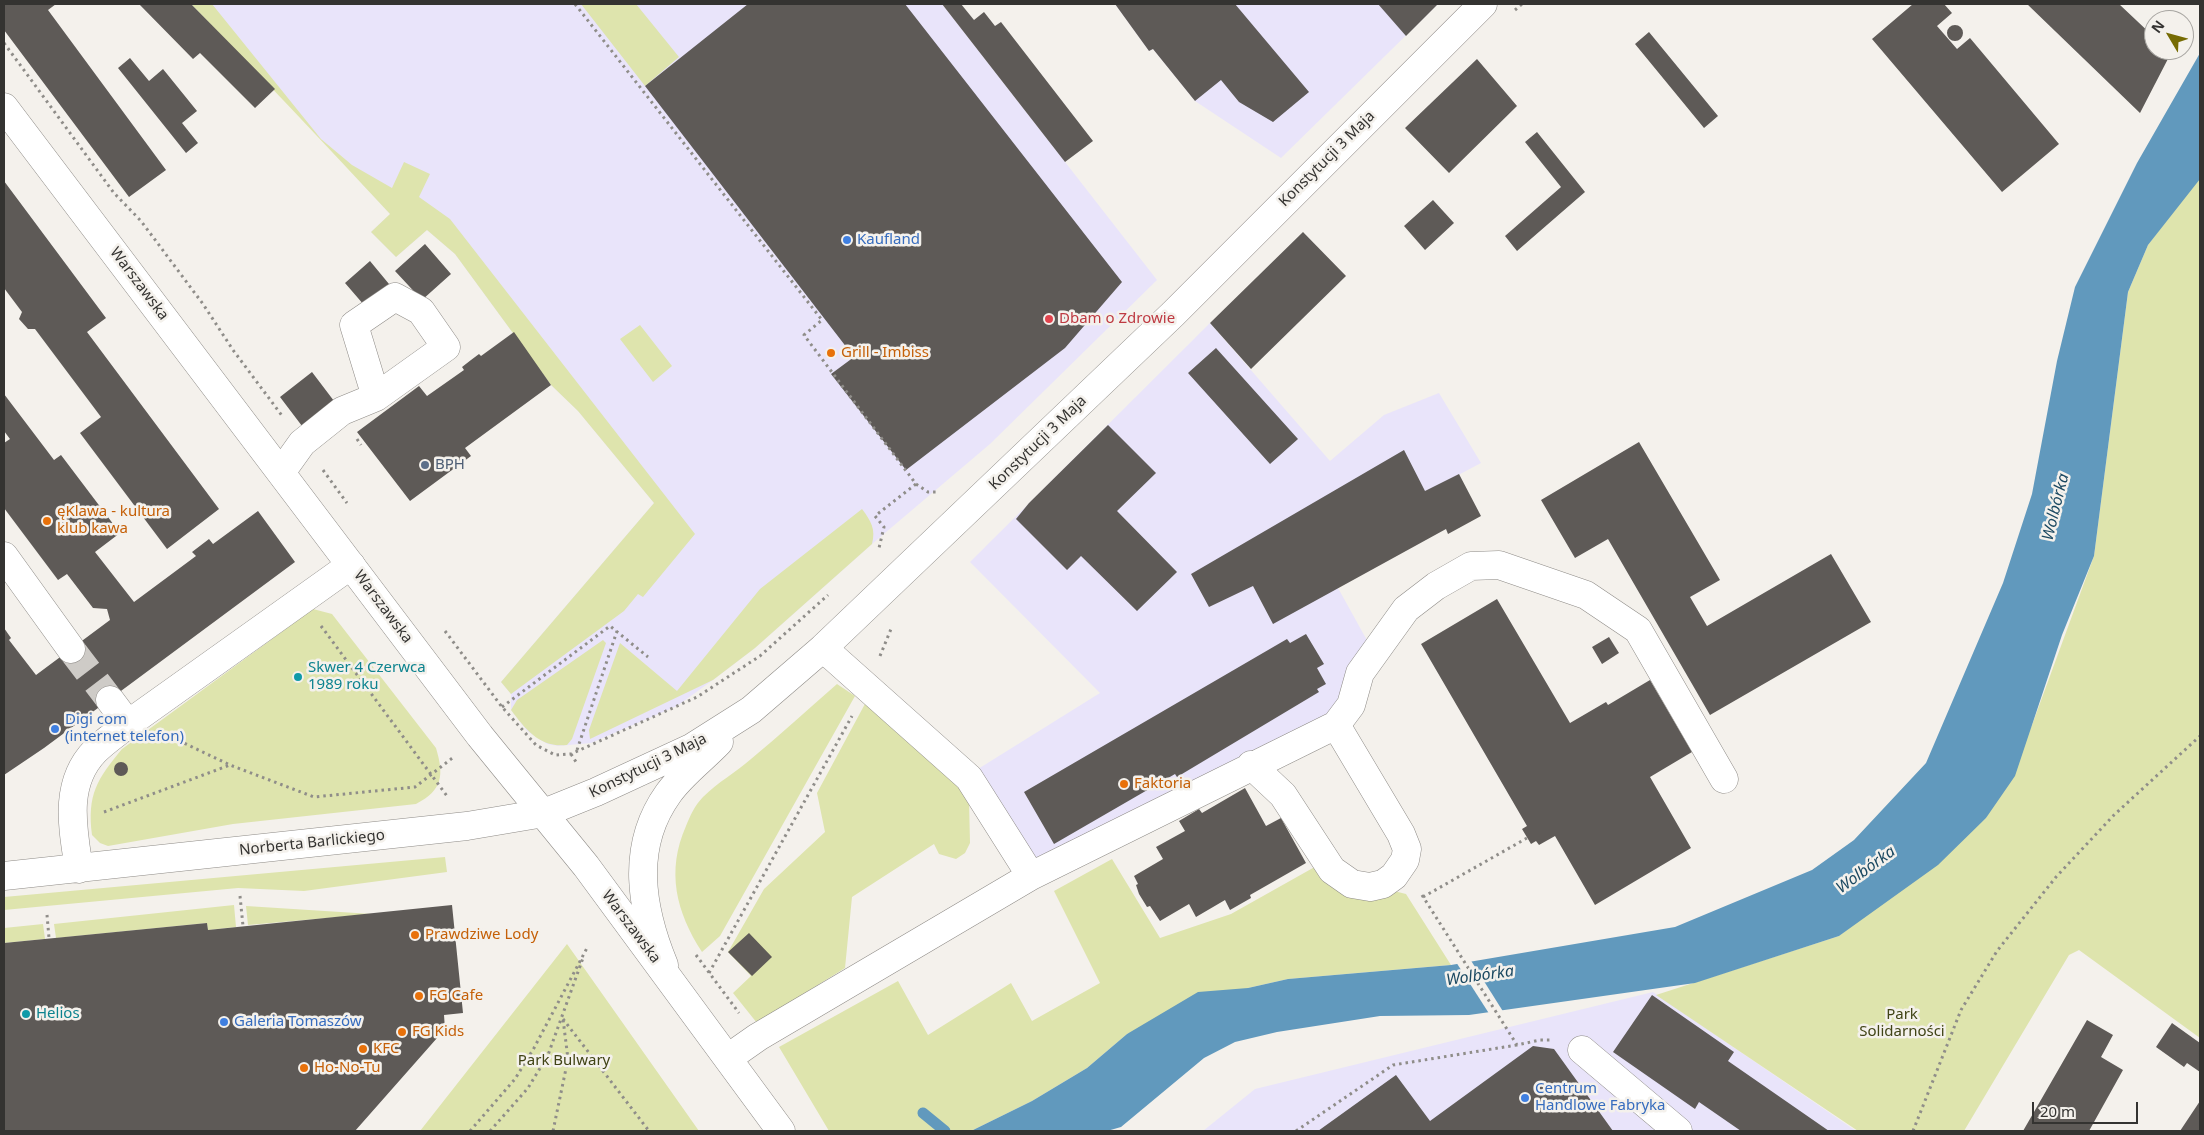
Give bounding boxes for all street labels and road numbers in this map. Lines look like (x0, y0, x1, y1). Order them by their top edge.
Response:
street label: Konstytucji 3 Maja (1275, 107, 1379, 211)
street label: Warszawska (106, 244, 172, 324)
street label: Konstytucji 3 Maja (986, 392, 1090, 494)
street label: Warszawska (350, 567, 416, 647)
street label: Konstytucji 3 Maja (586, 730, 710, 802)
street label: Norberta Barlickiego (238, 826, 386, 860)
street label: Warszawska (598, 887, 664, 967)

